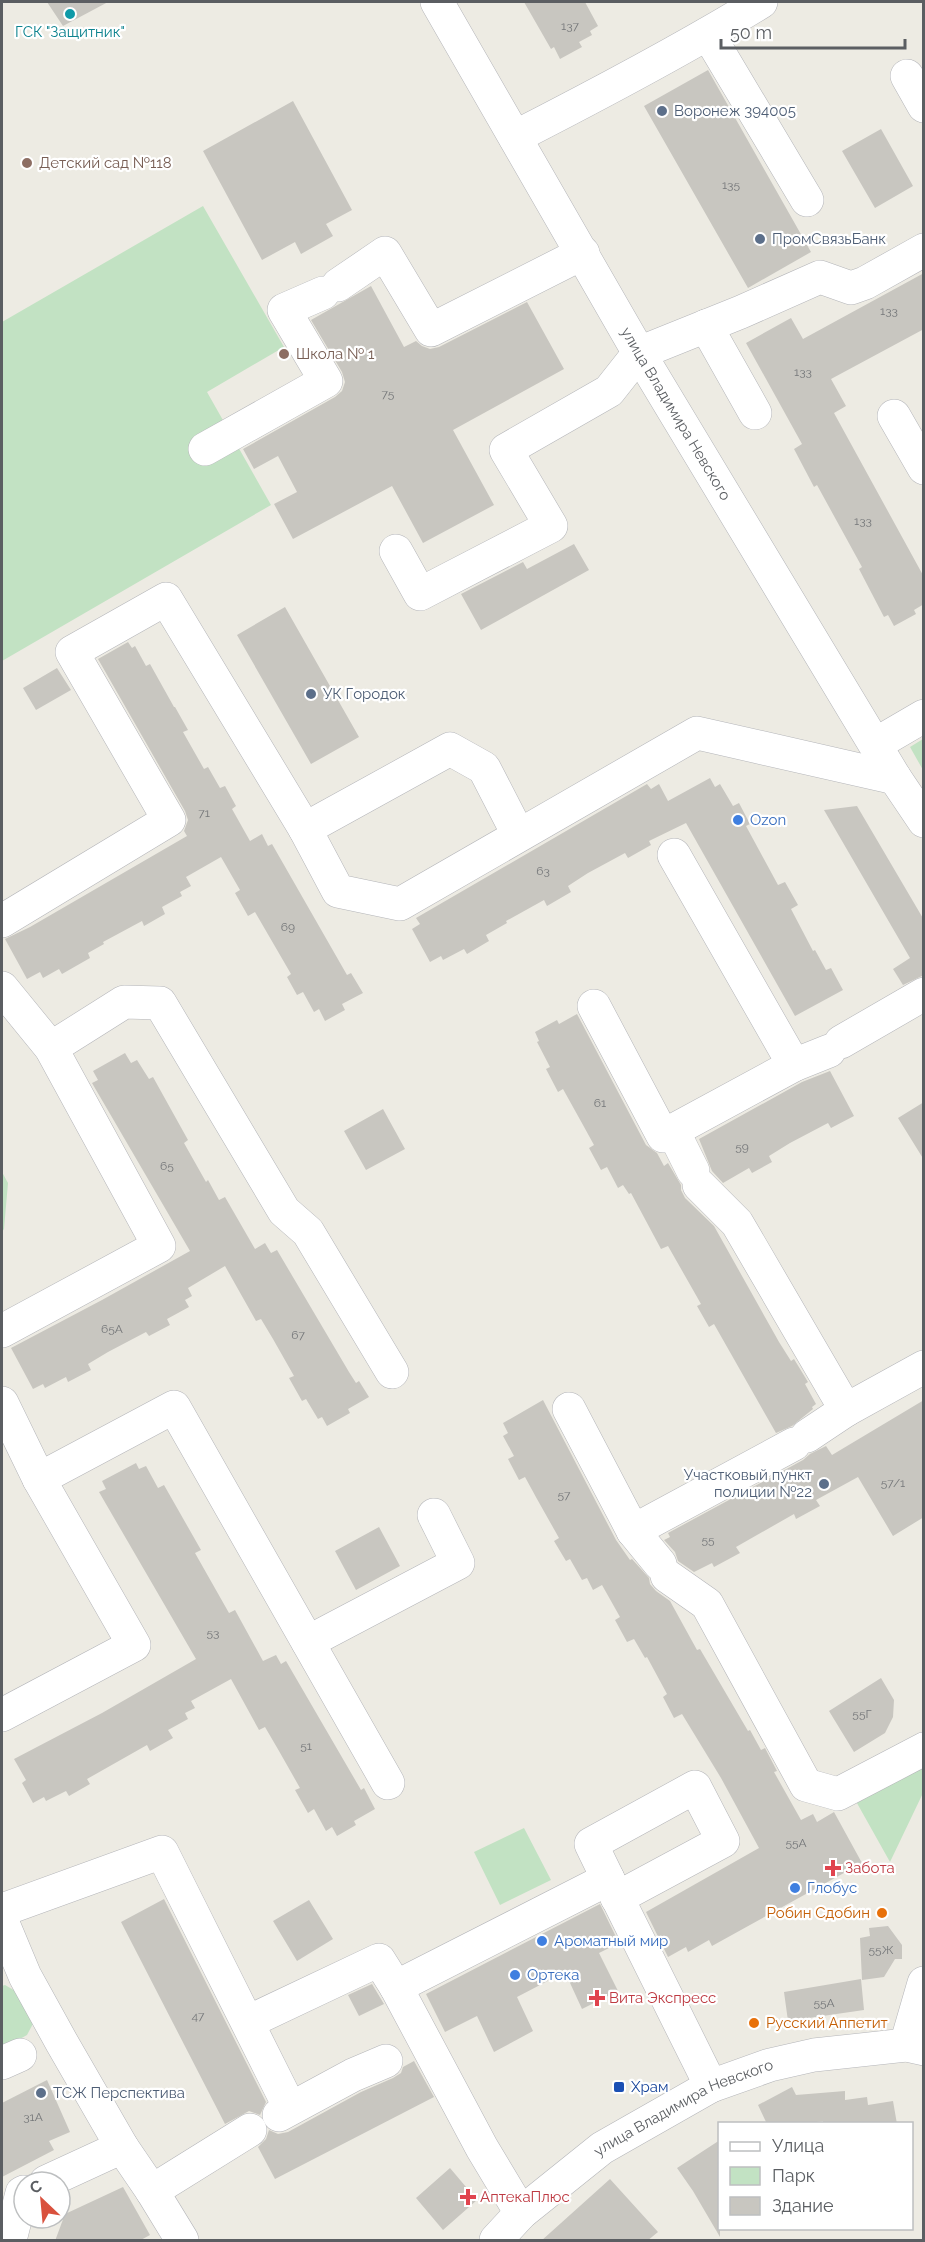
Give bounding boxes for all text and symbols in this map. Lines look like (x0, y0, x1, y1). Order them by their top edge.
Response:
marker: ГСК "Защитник" (63, 7, 77, 21)
scale bar (721, 12, 906, 50)
house number: 137 (561, 19, 580, 33)
text: 50 m (730, 22, 772, 43)
place label: ГСК "Защитник" (15, 23, 125, 41)
place label: Воронеж 394005 (674, 102, 796, 120)
marker: Воронеж 394005 (655, 104, 669, 118)
place label: Детский сад №118 (39, 154, 172, 172)
marker: Детский сад №118 (20, 156, 34, 170)
house number: 135 (722, 178, 740, 192)
place label: ПромСвязьБанк (772, 230, 886, 248)
marker: ПромСвязьБанк (753, 232, 767, 246)
house number: 133 (880, 304, 898, 318)
street label: улица Владимира Невского (617, 324, 735, 504)
place label: Школа № 1 (296, 345, 375, 363)
marker: Школа № 1 (277, 347, 291, 361)
house number: 133 (794, 365, 812, 379)
house number: 75 (382, 387, 395, 401)
house number: 133 (854, 514, 872, 528)
place label: УК Городок (323, 685, 406, 703)
marker: УК Городок (304, 687, 318, 701)
house number: 71 (198, 806, 210, 820)
place label: Ozon (750, 811, 786, 829)
marker: Ozon (731, 813, 745, 827)
house number: 63 (536, 864, 550, 878)
house number: 69 (281, 920, 295, 934)
house number: 61 (594, 1096, 606, 1110)
house number: 59 (735, 1140, 749, 1154)
house number: 65 (160, 1159, 174, 1173)
house number: 65А (101, 1322, 123, 1336)
house number: 67 (291, 1328, 305, 1342)
place label: Участковый пункт полиции №22 (684, 1466, 812, 1501)
house number: 57/1 (881, 1476, 905, 1490)
marker: Участковый пункт полиции №22 (817, 1477, 831, 1491)
house number: 57 (558, 1488, 571, 1502)
house number: 55 (701, 1533, 715, 1547)
house number: 53 (207, 1626, 219, 1640)
house number: 55Г (852, 1707, 872, 1721)
house number: 51 (300, 1739, 312, 1753)
house number: 55А (785, 1836, 807, 1850)
place label: Забота (845, 1859, 895, 1877)
marker: Забота (826, 1861, 840, 1875)
place label: Глобус (807, 1879, 857, 1897)
marker: Глобус (788, 1881, 802, 1895)
place label: Робин Сдобин (766, 1904, 870, 1922)
marker: Робин Сдобин (875, 1906, 889, 1920)
place label: Ароматный мир (554, 1932, 668, 1950)
marker: Ароматный мир (535, 1934, 549, 1948)
house number: 55Ж (869, 1943, 894, 1957)
place label: Ортека (527, 1966, 579, 1984)
marker: Ортека (508, 1968, 522, 1982)
place label: Вита Экспресс (609, 1989, 716, 2007)
marker: Вита Экспресс (590, 1991, 604, 2005)
house number: 55А (813, 1996, 835, 2010)
house number: 47 (192, 2009, 205, 2023)
place label: Русский Аппетит (766, 2014, 888, 2032)
marker: Русский Аппетит (747, 2016, 761, 2030)
street label: улица Владимира Невского (590, 2056, 776, 2160)
place label: Храм (631, 2078, 668, 2096)
marker: Храм (612, 2080, 626, 2094)
place label: ТСЖ Перспектива (53, 2084, 185, 2102)
marker: ТСЖ Перспектива (34, 2086, 48, 2100)
house number: 31А (23, 2110, 43, 2124)
legend (718, 2122, 913, 2230)
text: Улица (772, 2135, 824, 2156)
text: Парк (772, 2165, 815, 2186)
north arrow (12, 2170, 72, 2230)
text: С (27, 2176, 45, 2198)
place label: АптекаПлюс (480, 2188, 570, 2206)
marker: АптекаПлюс (461, 2190, 475, 2204)
text: Здание (772, 2195, 834, 2216)

